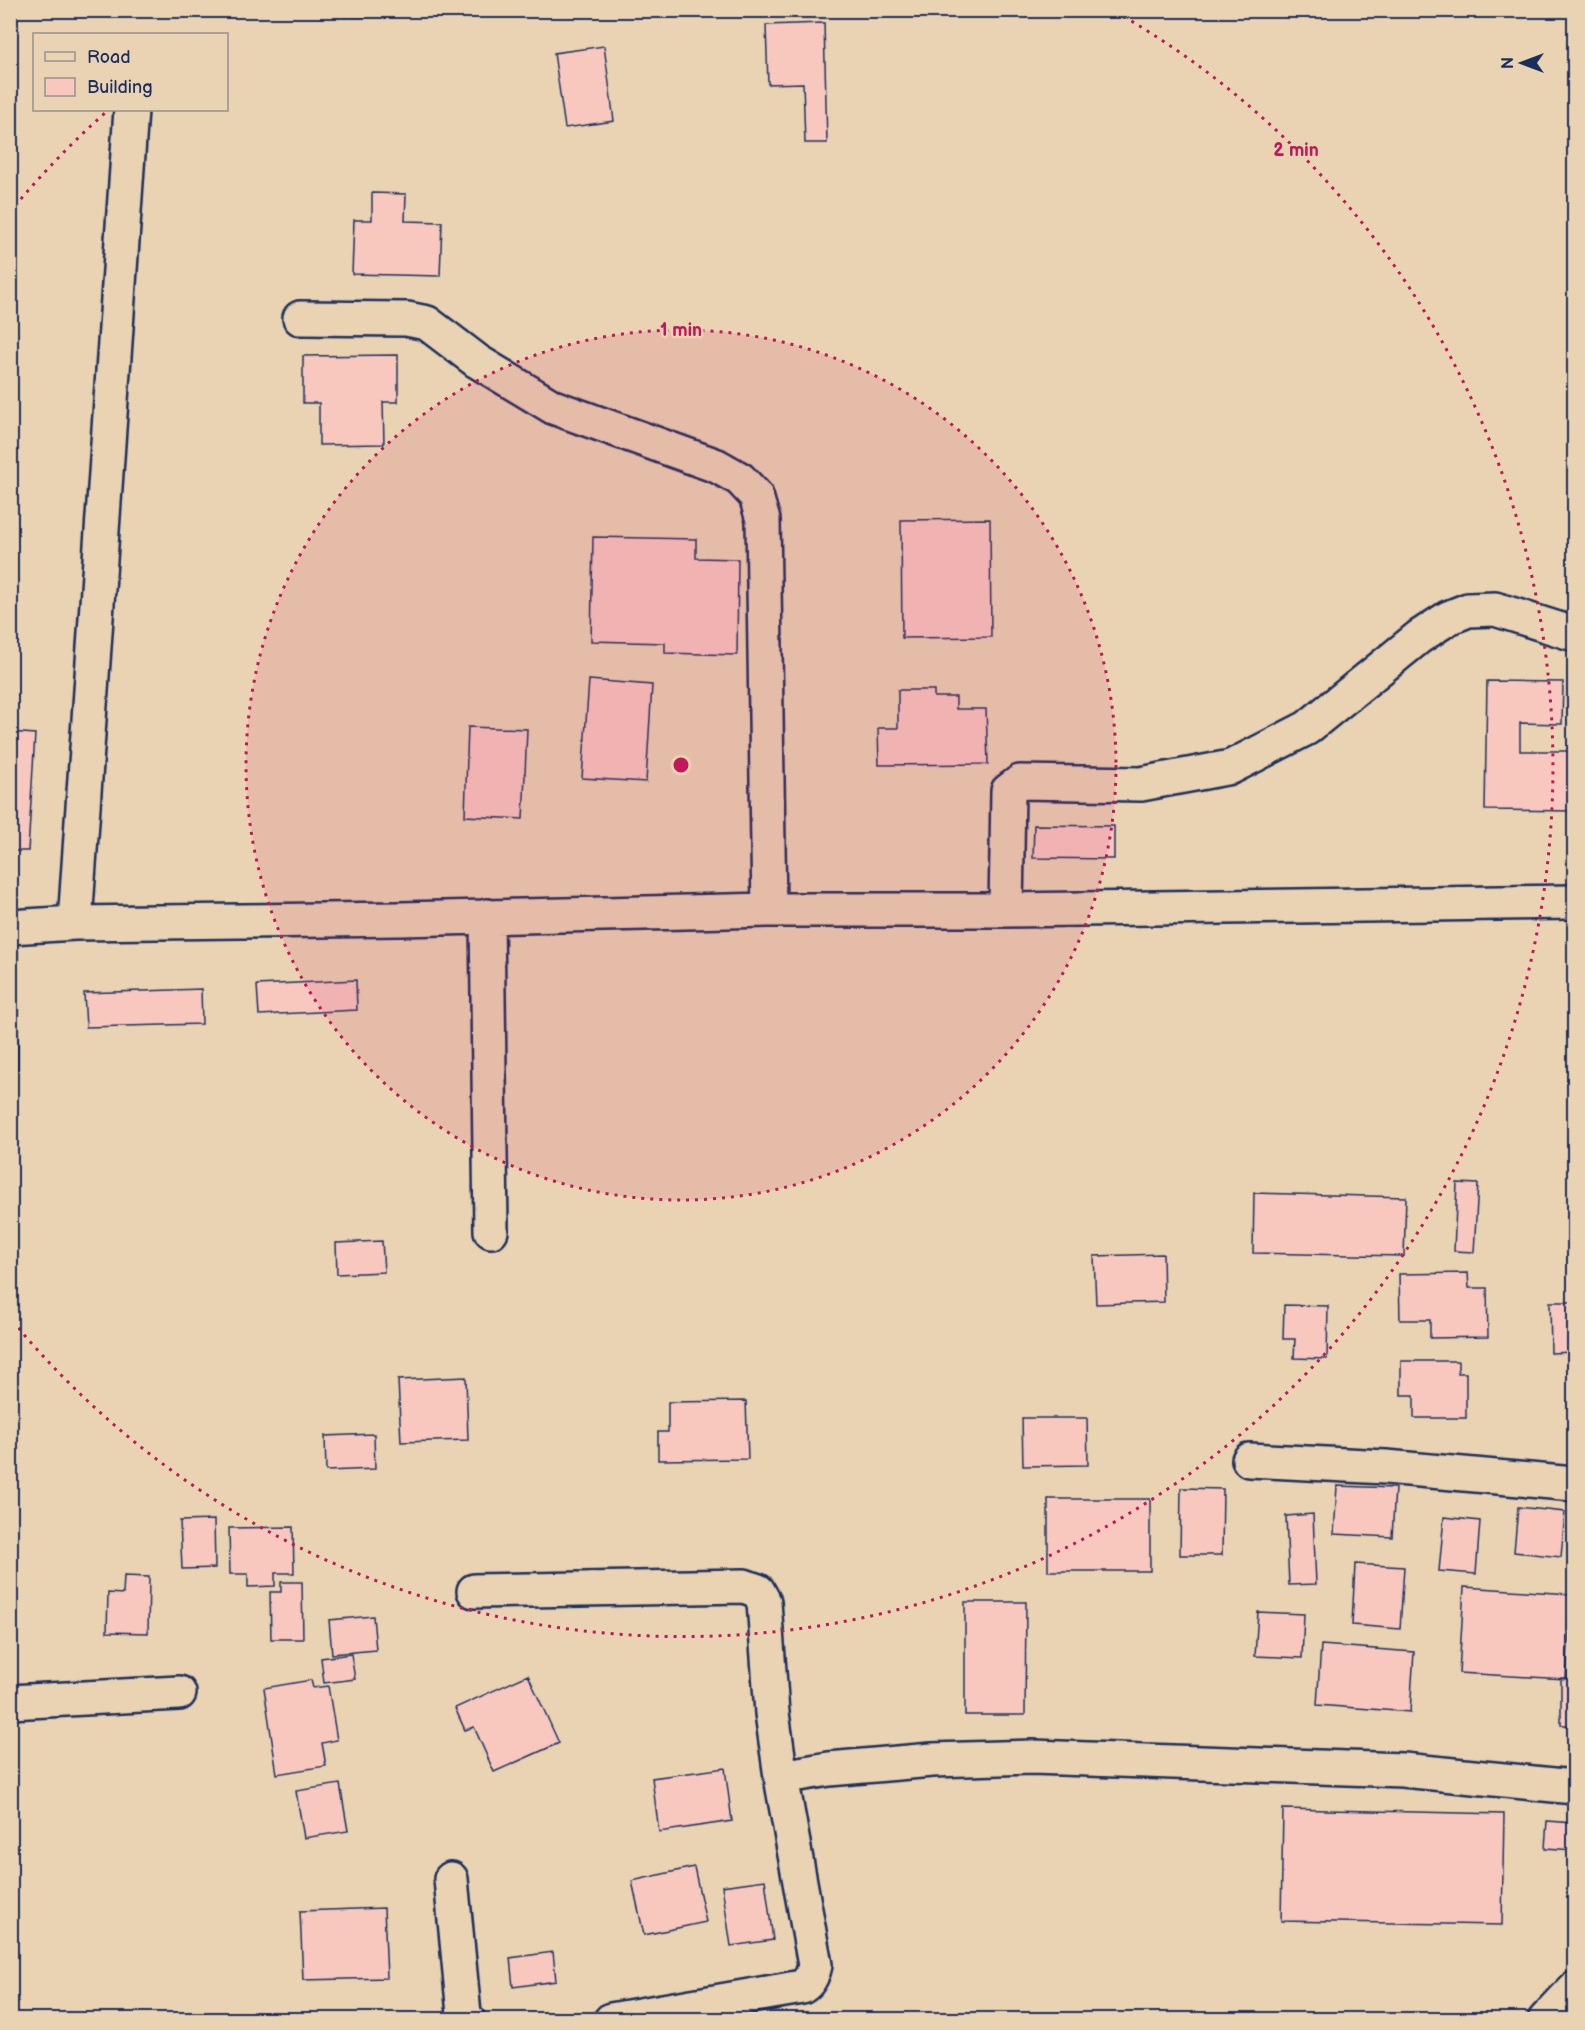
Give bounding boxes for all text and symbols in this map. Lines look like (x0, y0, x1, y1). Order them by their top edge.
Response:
legend (33, 33, 228, 111)
north arrow (1492, 33, 1552, 93)
text: Road (87, 47, 131, 68)
text: N (1499, 57, 1518, 69)
text: Building (87, 77, 153, 98)
text: 2 min (1273, 140, 1319, 161)
text: 1 min (660, 320, 702, 341)
centre of rings (671, 755, 691, 775)

